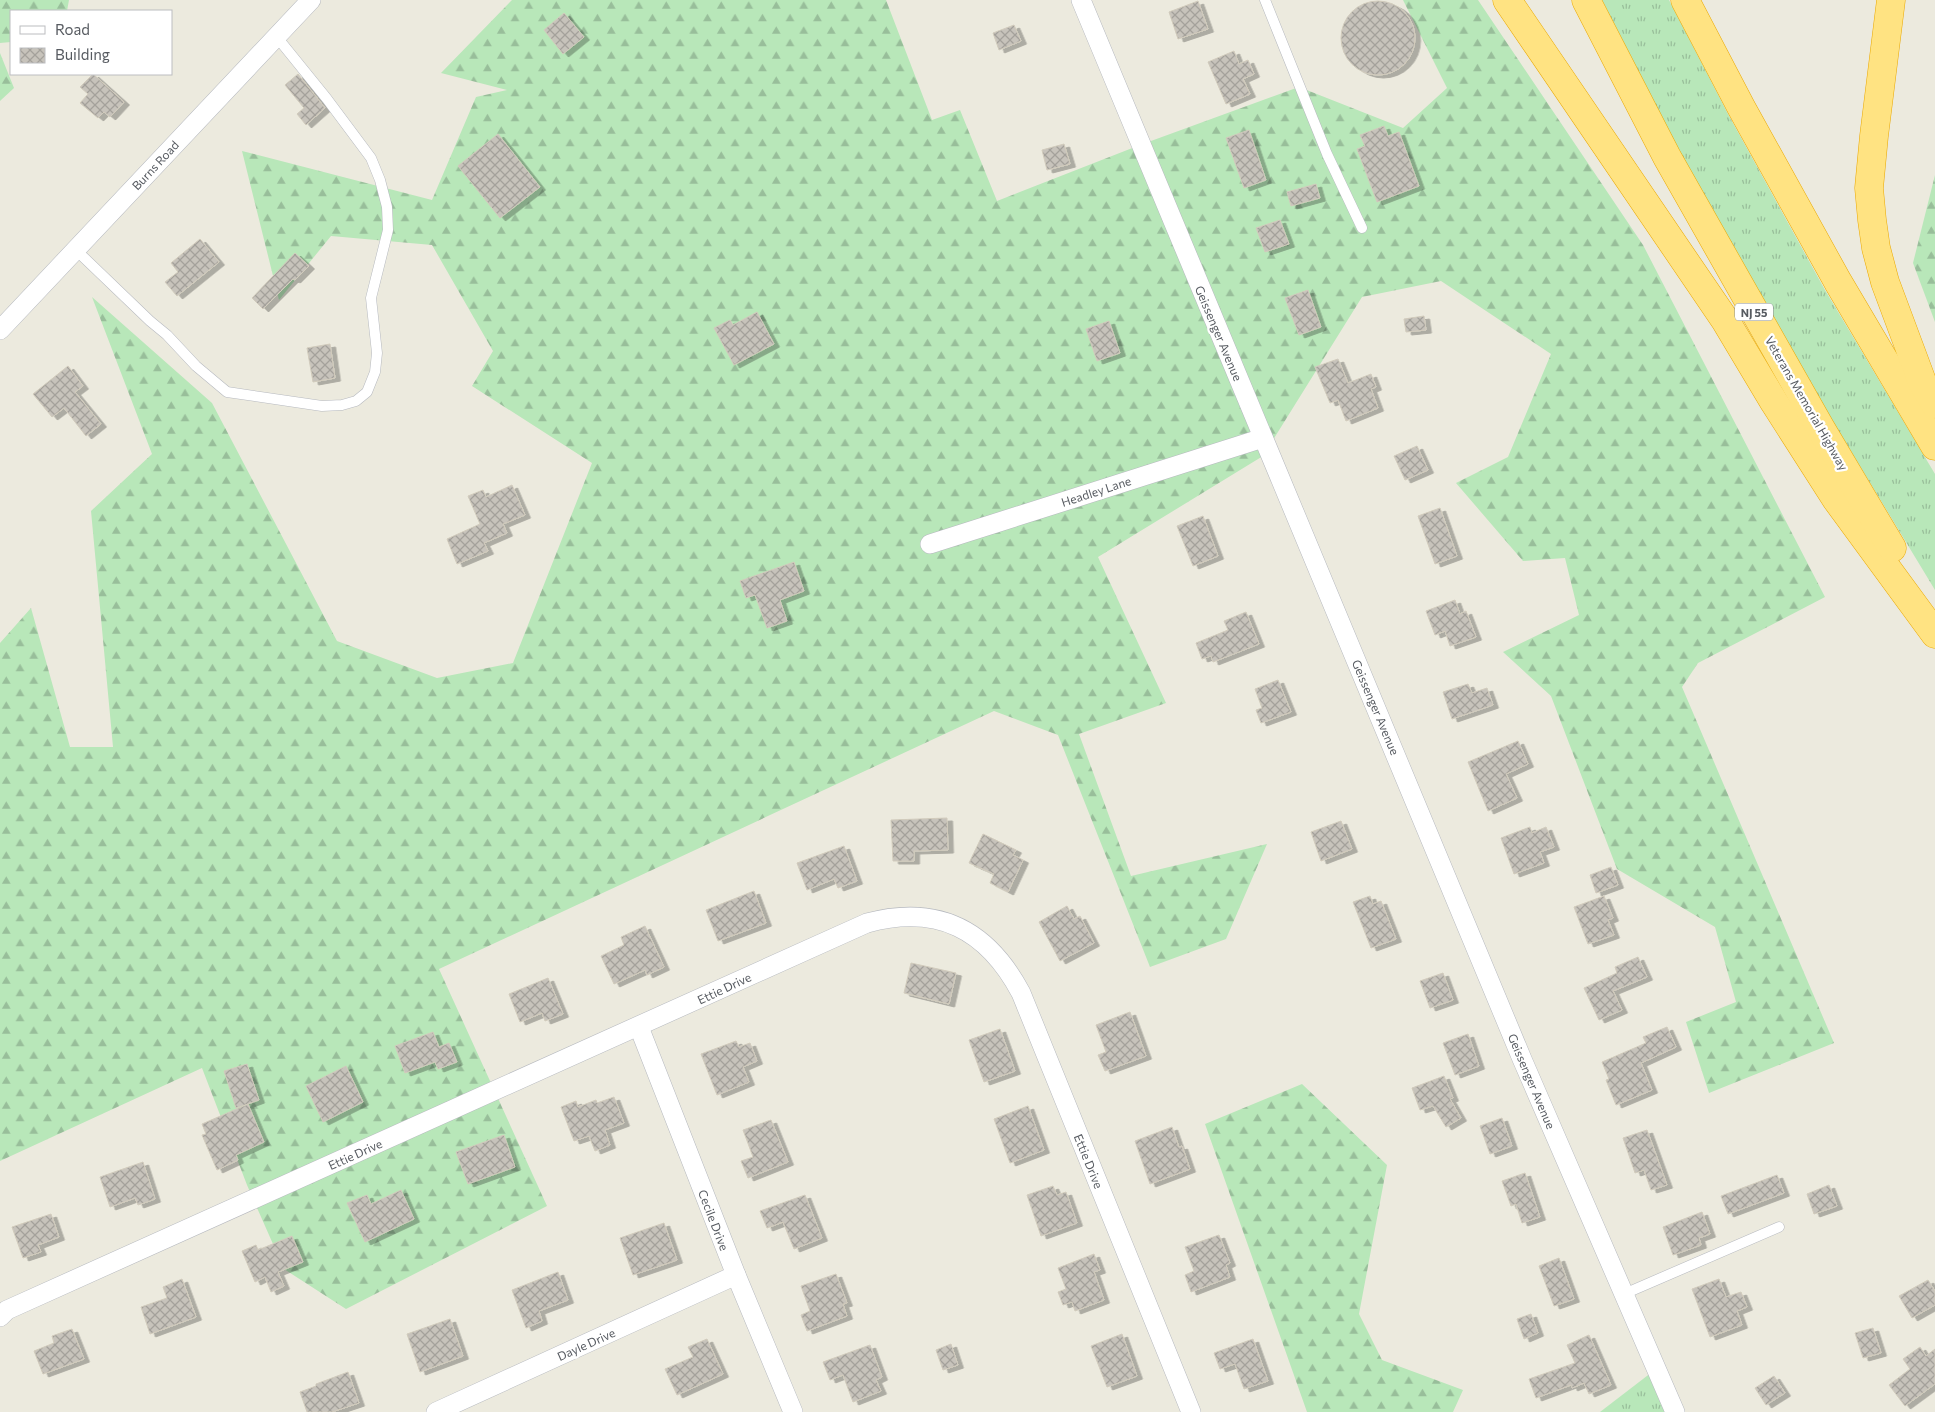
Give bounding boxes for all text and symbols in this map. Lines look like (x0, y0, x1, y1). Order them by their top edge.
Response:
legend (10, 10, 172, 75)
text: Road (55, 20, 90, 38)
text: Building (55, 45, 110, 63)
street label: Burns Road (129, 138, 181, 192)
street label: Geissenger Avenue (1193, 283, 1245, 383)
road number: NJ 55 (1735, 304, 1773, 320)
street label: Veterans Memorial Highway (1763, 333, 1851, 473)
street label: Headley Lane (1059, 473, 1133, 509)
street label: Geissenger Avenue (1350, 657, 1402, 757)
street label: Ettie Drive (695, 969, 753, 1007)
street label: Geissenger Avenue (1506, 1031, 1558, 1131)
street label: Ettie Drive (1072, 1132, 1106, 1190)
street label: Ettie Drive (326, 1136, 384, 1172)
street label: Cecile Drive (696, 1188, 732, 1252)
street label: Dayle Drive (555, 1325, 617, 1363)

